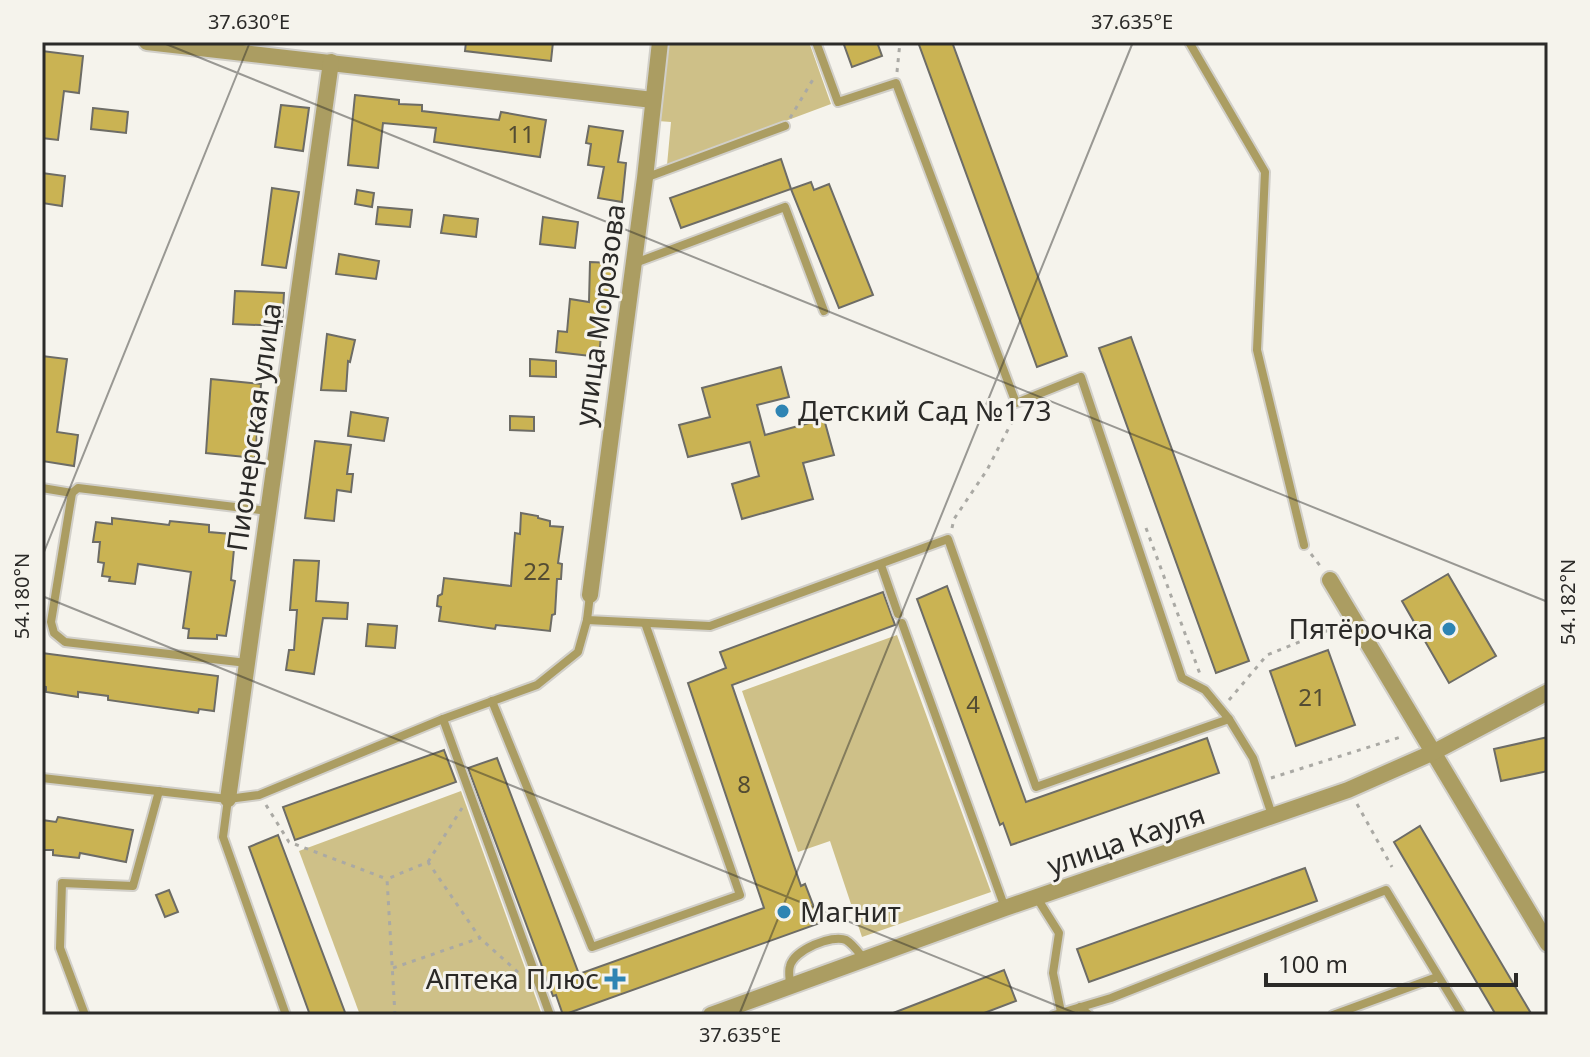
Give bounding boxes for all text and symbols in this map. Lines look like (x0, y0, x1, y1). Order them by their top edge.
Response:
text: 37.630°E (208, 8, 290, 35)
text: 37.635°E (1091, 8, 1173, 35)
house number: 11 (507, 117, 535, 150)
street label: улица Морозова (565, 201, 633, 428)
street label: Пионерская улица (217, 300, 289, 554)
place label: Детский Сад №173 (798, 391, 1051, 429)
marker: Детский Сад №173 (773, 402, 791, 420)
text: 54.180°N (8, 553, 35, 639)
house number: 22 (523, 554, 551, 587)
text: 54.182°N (1554, 559, 1581, 645)
place label: Пятёрочка (1288, 609, 1433, 647)
marker: Пятёрочка (1440, 620, 1458, 638)
house number: 21 (1298, 680, 1326, 713)
house number: 4 (966, 687, 980, 720)
house number: 8 (737, 767, 751, 800)
street label: улица Кауля (1042, 794, 1210, 884)
place label: Магнит (800, 892, 901, 930)
marker: Магнит (775, 903, 793, 921)
scale bar (1266, 937, 1516, 987)
text: 100 m (1278, 947, 1348, 980)
place label: Аптека Плюс (426, 959, 599, 997)
marker: Аптека Плюс (606, 970, 624, 988)
text: 37.635°E (699, 1021, 781, 1048)

